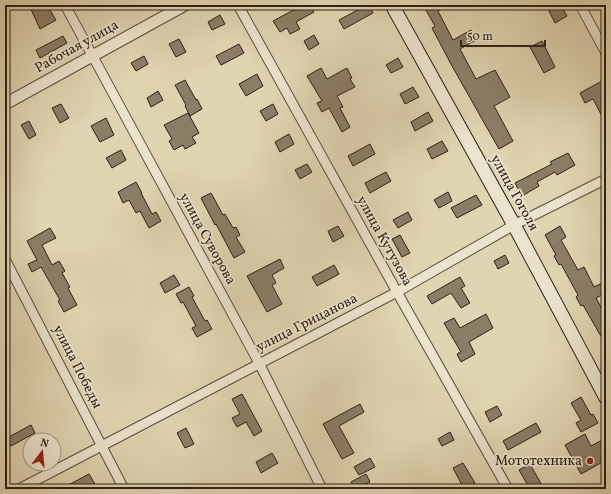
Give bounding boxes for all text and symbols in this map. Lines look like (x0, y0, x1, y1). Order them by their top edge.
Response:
street label: Рабочая улица (32, 16, 122, 78)
scale bar (461, 22, 545, 48)
text: 50 m (467, 29, 493, 45)
street label: улица Гоголя (485, 151, 543, 235)
street label: улица Суворова (174, 190, 240, 288)
street label: улица Кутузова (351, 193, 417, 289)
street label: улица Грицанова (253, 289, 361, 357)
street label: улица Победы (48, 322, 106, 412)
north arrow (22, 432, 62, 472)
text: N (38, 436, 50, 452)
place label: Мототехника (495, 452, 582, 471)
marker: Мототехника (585, 456, 595, 466)

